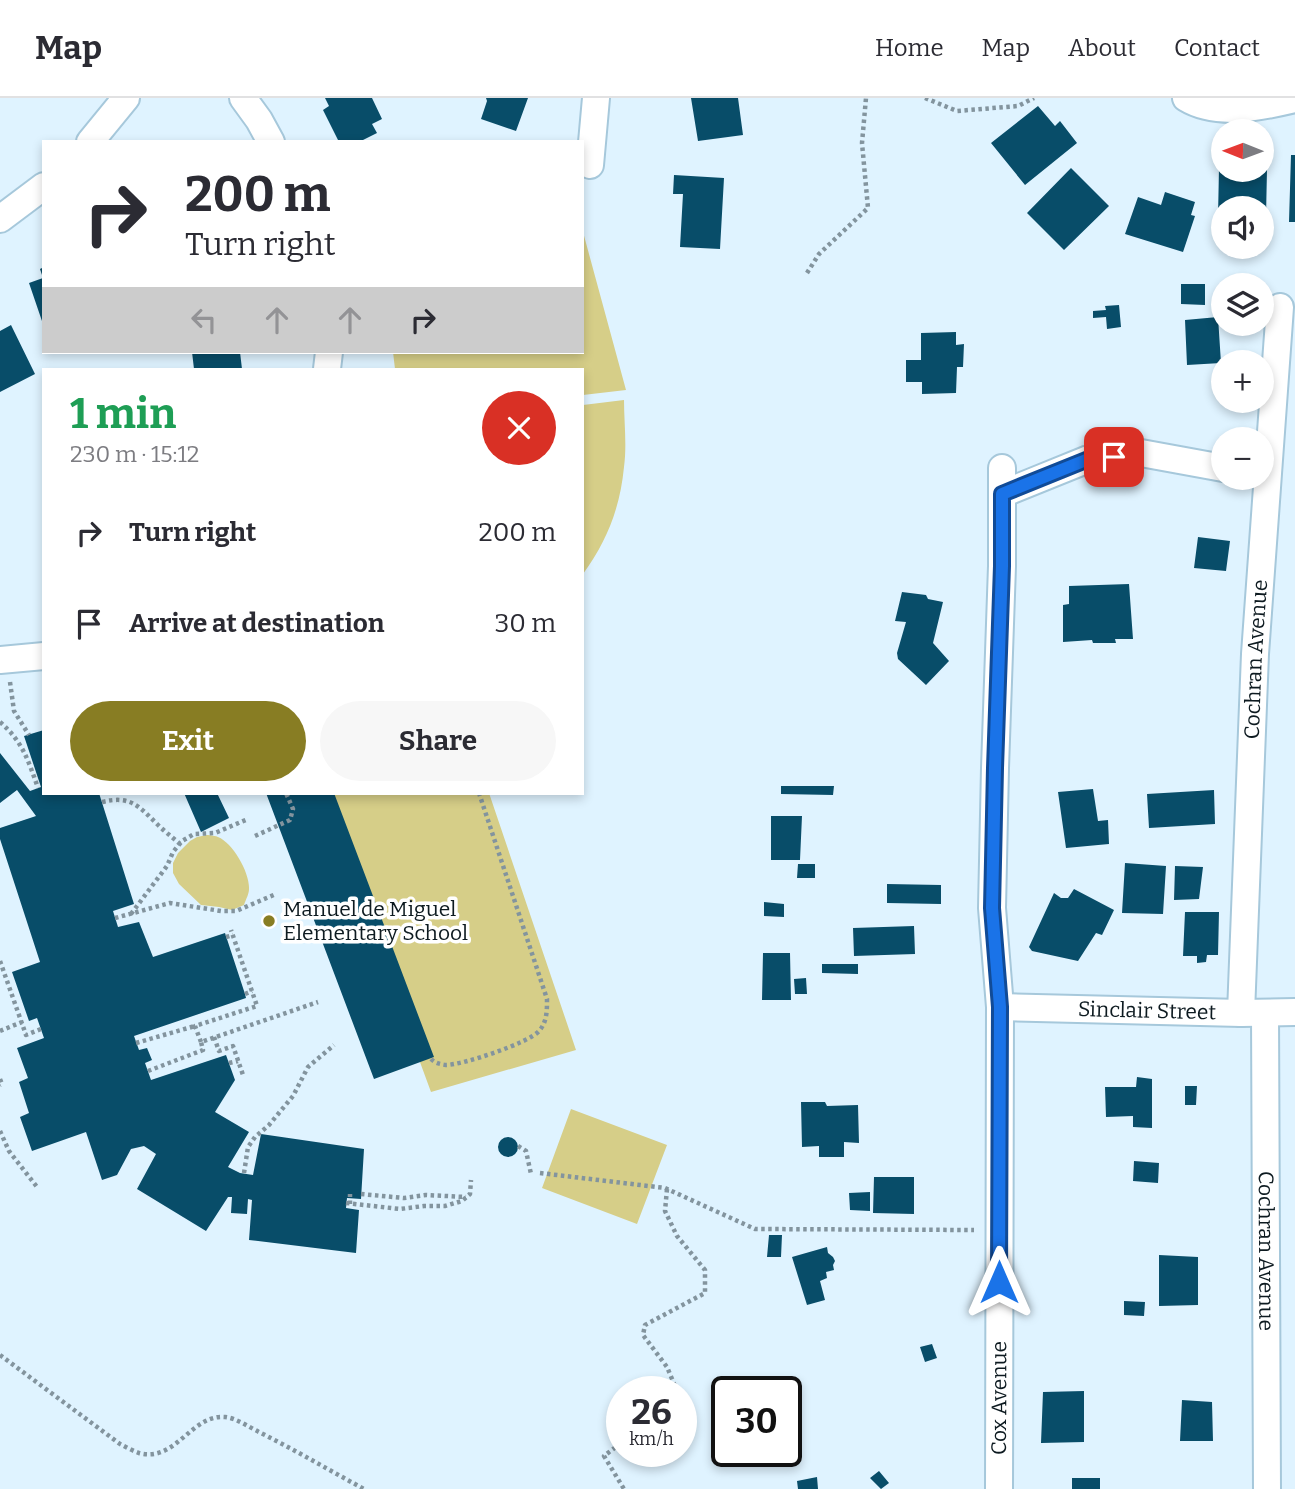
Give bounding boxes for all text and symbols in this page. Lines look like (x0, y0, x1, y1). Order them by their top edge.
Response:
text: Map (35, 28, 102, 68)
text: Home (875, 34, 944, 62)
text: Map (982, 34, 1030, 62)
text: About (1068, 34, 1136, 62)
text: Contact (1174, 34, 1260, 62)
north arrow (1211, 119, 1274, 182)
map controls (1211, 119, 1274, 490)
text: 200 m (185, 165, 330, 224)
icon: right (70, 168, 161, 259)
button: sound (1211, 196, 1274, 259)
text: Turn right (185, 225, 336, 263)
button: layers (1211, 273, 1274, 336)
icon: left (185, 301, 223, 339)
icon: ahead (258, 301, 296, 339)
icon: ahead (331, 301, 369, 339)
icon: right (404, 301, 442, 339)
button: + (1211, 350, 1274, 413)
text: 1 min (70, 389, 176, 439)
button: close (482, 391, 556, 465)
pin (1084, 427, 1144, 487)
button: − (1211, 427, 1274, 490)
icon: arrive (1095, 438, 1133, 476)
text: 230 m · 15:12 (70, 440, 199, 468)
icon: right (70, 514, 108, 552)
text: Turn right (129, 517, 256, 548)
text: 200 m (479, 517, 556, 548)
street label: Cochran Avenue (1239, 579, 1273, 740)
icon: arrive (70, 605, 108, 643)
text: Arrive at destination (129, 608, 384, 639)
text: 30 m (495, 608, 556, 639)
button: Exit (70, 701, 306, 781)
button: Share (320, 701, 556, 781)
place label: Manuel de Miguel Elementary School (283, 896, 468, 946)
marker: Manuel de Miguel Elementary School (261, 913, 277, 929)
street label: Sinclair Street (1078, 996, 1217, 1025)
street label: Cochran Avenue (1253, 1171, 1279, 1331)
position arrow (962, 1245, 1036, 1319)
street label: Cox Avenue (986, 1341, 1012, 1455)
speed limit sign: 30 (711, 1376, 802, 1467)
text: 26 (631, 1391, 672, 1433)
text: km/h (629, 1428, 674, 1450)

